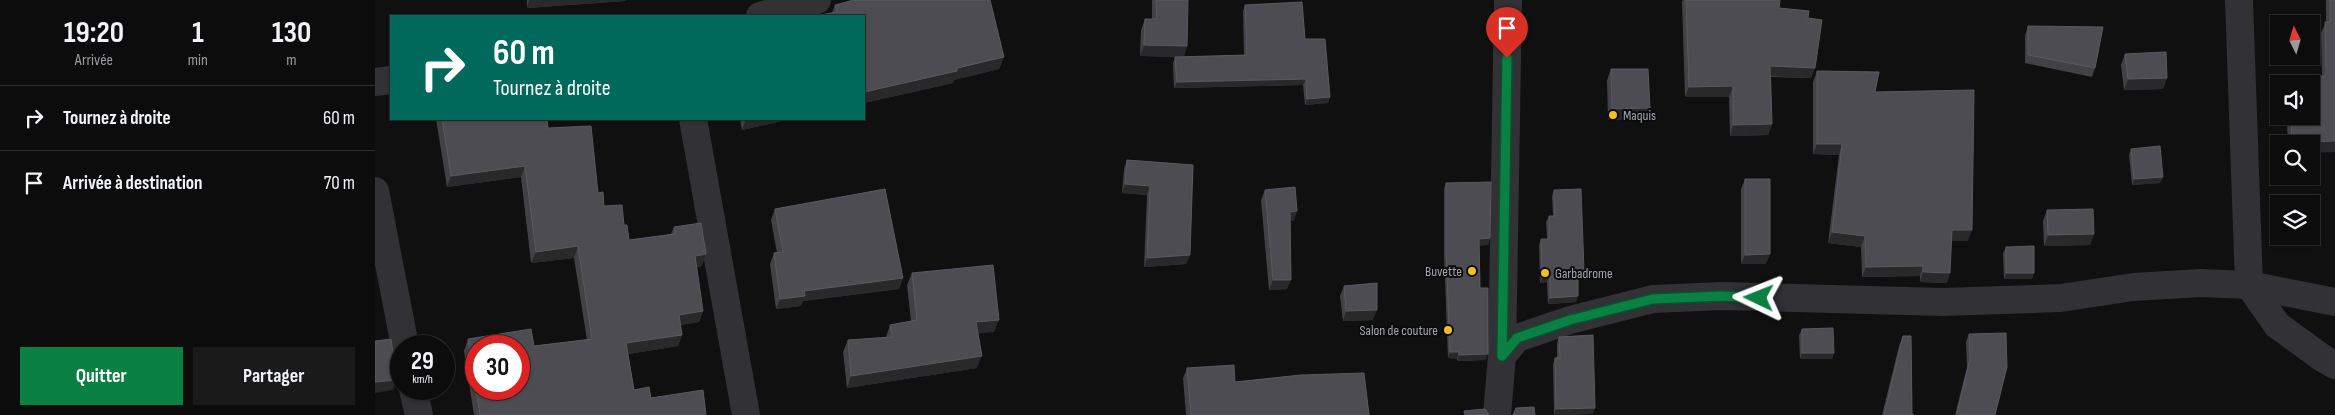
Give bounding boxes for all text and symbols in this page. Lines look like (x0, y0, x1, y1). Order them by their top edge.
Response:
pin (1486, 7, 1528, 58)
icon: arrive (1493, 14, 1521, 42)
text: 19:20 (64, 15, 124, 51)
text: 1 (192, 15, 204, 51)
text: 130 (272, 15, 311, 51)
north arrow (2270, 15, 2320, 65)
map controls (2270, 15, 2320, 245)
text: 60 m (493, 32, 555, 75)
icon: right (410, 35, 475, 100)
text: Arrivée (75, 51, 113, 70)
text: min (188, 51, 208, 70)
text: m (286, 51, 297, 70)
text: Tournez à droite (493, 75, 610, 102)
button: sound (2270, 75, 2320, 125)
icon: right (20, 104, 48, 132)
text: Tournez à droite (63, 107, 171, 130)
text: 60 m (323, 107, 355, 130)
place label: Maquis (1623, 107, 1656, 124)
marker: Maquis (1607, 109, 1619, 121)
button: search (2270, 135, 2320, 185)
icon: arrive (20, 169, 48, 197)
text: Arrivée à destination (63, 172, 203, 195)
text: 70 m (324, 172, 355, 195)
button: layers (2270, 195, 2320, 245)
place label: Buvette (1425, 263, 1462, 280)
marker: Buvette (1466, 265, 1478, 277)
place label: Garbadrome (1555, 265, 1613, 282)
marker: Garbadrome (1539, 267, 1551, 279)
position arrow (1732, 271, 1784, 323)
place label: Salon de couture (1360, 322, 1438, 339)
marker: Salon de couture (1442, 324, 1454, 336)
speed limit sign: 30 (465, 335, 530, 400)
text: 29 (411, 346, 434, 377)
button: Quitter (20, 347, 183, 405)
button: Partager (193, 347, 355, 405)
text: km/h (412, 372, 433, 387)

